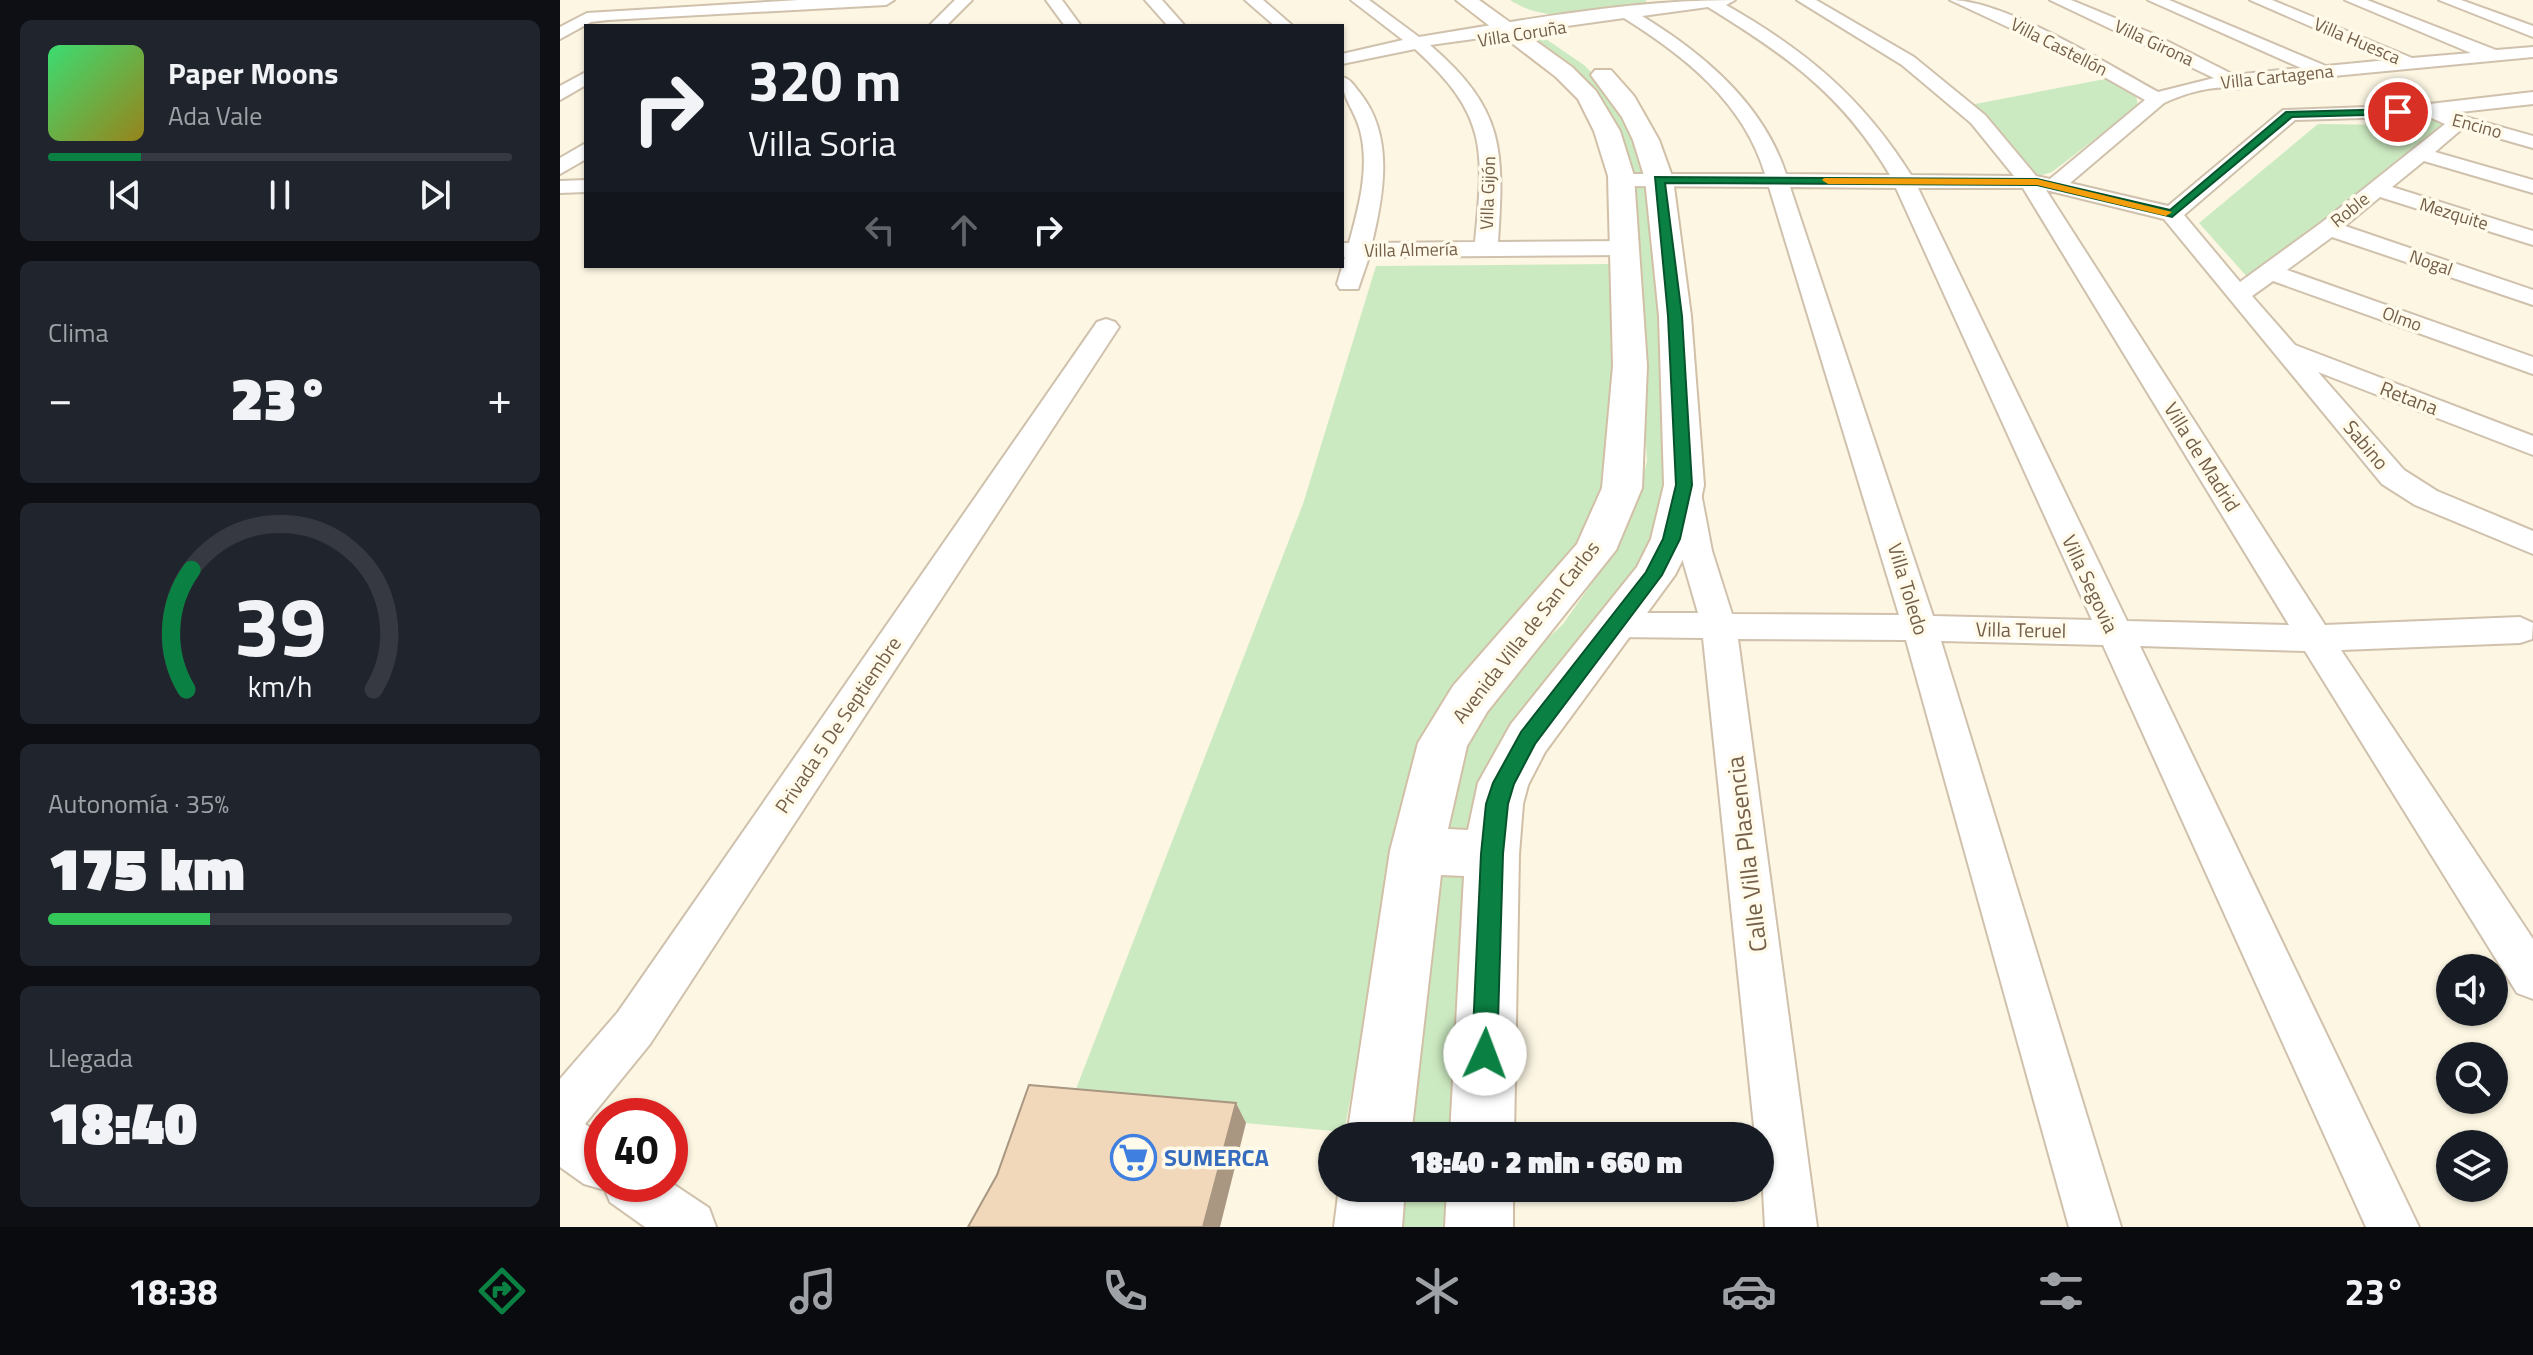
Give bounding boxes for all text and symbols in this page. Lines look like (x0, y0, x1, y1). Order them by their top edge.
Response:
street label: Villa Huesca (2310, 10, 2405, 71)
street label: Villa Castellón (2006, 11, 2112, 83)
street label: Villa Girona (2110, 12, 2198, 73)
street label: Villa Coruña (1476, 13, 1568, 54)
text: 320 m (748, 38, 901, 123)
text: Paper Moons (168, 50, 338, 96)
icon: right (616, 56, 720, 160)
street label: Villa Cartagena (2219, 57, 2335, 96)
pin (2364, 78, 2432, 146)
icon: arrive (2376, 90, 2420, 134)
text: Ada Vale (168, 96, 262, 135)
street label: Encino (2449, 106, 2505, 145)
text: Villa Soria (748, 115, 896, 170)
street label: Villa Gijón (1473, 156, 1502, 230)
icon: previous (103, 173, 147, 217)
icon: pause (258, 173, 302, 217)
icon: next (413, 173, 457, 217)
street label: Roble (2324, 186, 2375, 234)
street label: Mezquite (2416, 190, 2492, 237)
icon: left (858, 208, 902, 252)
icon: ahead (942, 208, 986, 252)
icon: right (1026, 208, 1070, 252)
street label: Villa Almería (1364, 235, 1458, 264)
street label: Nogal (2406, 243, 2456, 282)
street label: Olmo (2378, 299, 2426, 338)
text: Clima (48, 313, 109, 352)
text: 23° (231, 352, 330, 443)
text: − (48, 364, 73, 431)
text: + (487, 364, 512, 431)
street label: Retana (2376, 372, 2443, 423)
street label: Villa de Madrid (2156, 396, 2248, 518)
street label: Sabino (2336, 413, 2397, 476)
street label: Villa Segovia (2054, 530, 2127, 638)
street label: Avenida Villa de San Carlos (1444, 534, 1607, 730)
street label: Villa Toledo (1880, 539, 1937, 639)
text: 39 (233, 561, 327, 687)
street label: Villa Teruel (1975, 613, 2067, 646)
street label: Privada 5 De Septiembre (767, 630, 908, 819)
text: km/h (248, 665, 312, 708)
street label: Calle Villa Plasencia (1716, 754, 1776, 954)
text: Autonomía · 35% (48, 784, 229, 823)
text: 175 km (48, 822, 245, 913)
map controls (2436, 954, 2508, 1202)
button: sound (2436, 954, 2508, 1026)
position arrow (1443, 1012, 1527, 1096)
text: Llegada (48, 1038, 133, 1077)
button: search (2436, 1042, 2508, 1114)
text: 18:40 (48, 1076, 197, 1167)
speed limit sign: 40 (584, 1098, 688, 1202)
button: layers (2436, 1130, 2508, 1202)
supermarket icon: SUMERCA (1109, 1134, 1157, 1182)
place label: SUMERCA (1164, 1139, 1270, 1175)
text: 18:40 · 2 min · 660 m (1410, 1139, 1682, 1185)
icon: directions (474, 1263, 530, 1319)
icon: music (785, 1263, 841, 1319)
icon: phone (1097, 1263, 1153, 1319)
icon: climate (1409, 1263, 1465, 1319)
icon: car (1721, 1263, 1777, 1319)
icon: filters (2033, 1263, 2089, 1319)
text: 18:38 (128, 1264, 218, 1319)
text: 23° (2345, 1264, 2405, 1319)

